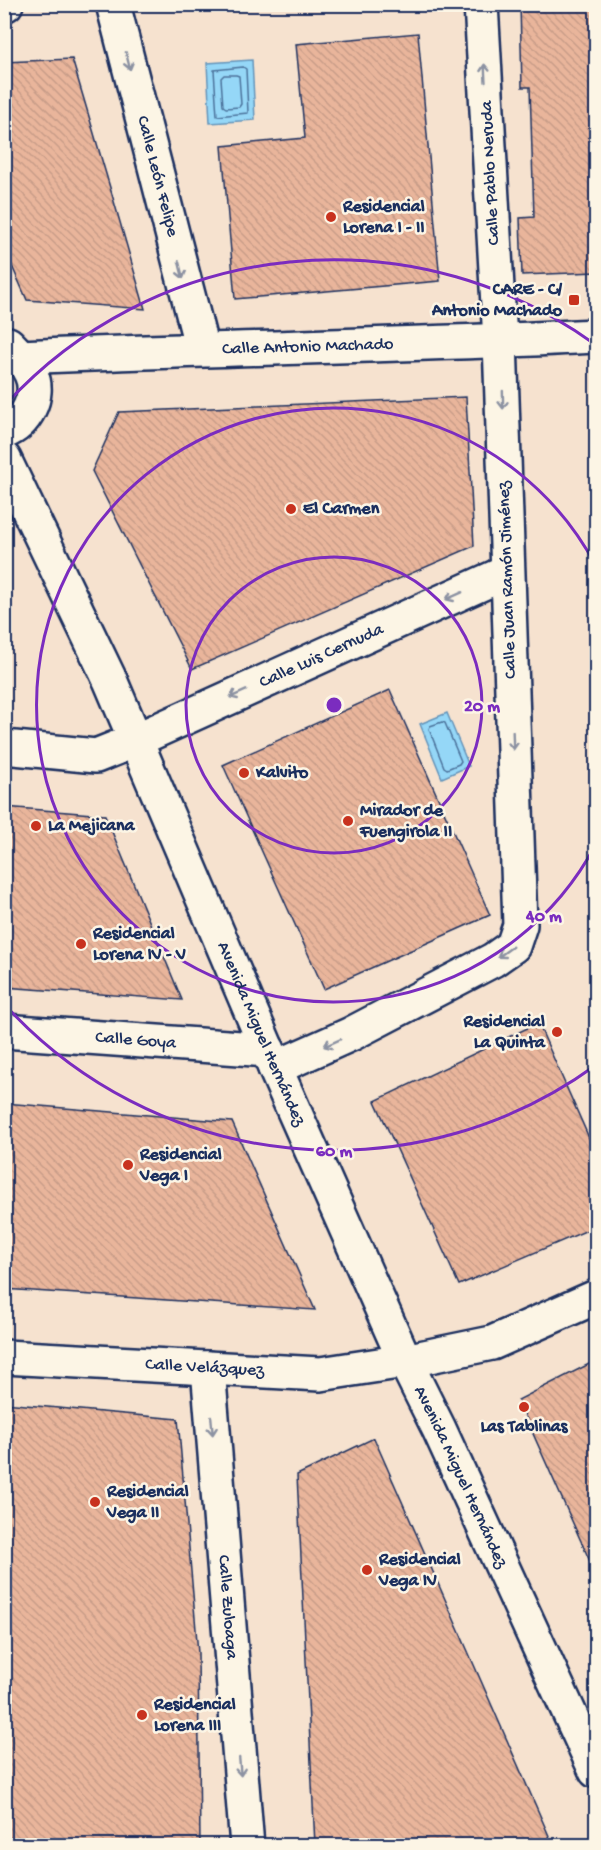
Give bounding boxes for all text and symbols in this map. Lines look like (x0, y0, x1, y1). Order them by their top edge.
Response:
one-way arrow (122, 51, 134, 70)
one-way arrow (480, 64, 491, 84)
street label: Calle Pablo Neruda (477, 99, 505, 246)
street label: Calle León Felipe (132, 114, 183, 240)
place label: Residencial Lorena I - II (342, 197, 425, 239)
marker: Residencial Lorena I - II (324, 210, 338, 224)
one-way arrow (176, 261, 188, 280)
place label: CARE - C/ Antonio Machado (431, 280, 563, 322)
marker: CARE - C/ Antonio Machado (567, 293, 581, 307)
street label: Calle Antonio Machado (222, 334, 394, 360)
one-way arrow (497, 389, 508, 409)
street label: Calle Juan Ramón Jiménez (494, 480, 522, 679)
place label: El Carmen (303, 499, 380, 520)
marker: El Carmen (284, 502, 298, 516)
one-way arrow (445, 591, 463, 602)
street label: Calle Luis Cernuda (256, 618, 388, 693)
one-way arrow (229, 689, 247, 700)
centre of rings (324, 695, 344, 715)
text: 20 m (464, 697, 500, 718)
one-way arrow (508, 731, 519, 751)
place label: Kalvito (255, 763, 309, 784)
marker: Kalvito (237, 766, 251, 780)
place label: Mirador de Fuengirola II (359, 801, 452, 843)
marker: Mirador de Fuengirola II (341, 814, 355, 828)
place label: La Mejicana (48, 816, 135, 837)
marker: La Mejicana (29, 819, 43, 833)
text: 40 m (525, 907, 562, 928)
place label: Residencial Lorena IV - V (92, 924, 186, 966)
marker: Residencial Lorena IV - V (74, 937, 88, 951)
street label: Avenida Miguel Hernández (212, 939, 310, 1130)
one-way arrow (497, 946, 513, 958)
place label: Residencial La Quinta (462, 1012, 546, 1054)
marker: Residencial La Quinta (550, 1025, 564, 1039)
street label: Calle Goya (95, 1027, 178, 1054)
one-way arrow (324, 1037, 342, 1049)
text: 60 m (316, 1142, 352, 1163)
place label: Residencial Vega I (139, 1145, 222, 1187)
marker: Residencial Vega I (121, 1158, 135, 1172)
street label: Calle Velázquez (145, 1354, 266, 1382)
street label: Avenida Miguel Hernández (409, 1383, 512, 1573)
marker: Las Tablinas (517, 1400, 531, 1414)
one-way arrow (207, 1416, 218, 1436)
place label: Las Tablinas (481, 1417, 569, 1438)
place label: Residencial Vega II (106, 1482, 189, 1524)
marker: Residencial Vega II (88, 1495, 102, 1509)
place label: Residencial Vega IV (378, 1550, 461, 1592)
street label: Calle Zuloaga (213, 1554, 242, 1661)
marker: Residencial Vega IV (360, 1563, 374, 1577)
place label: Residencial Lorena III (153, 1695, 236, 1737)
marker: Residencial Lorena III (135, 1708, 149, 1722)
one-way arrow (235, 1757, 246, 1776)

